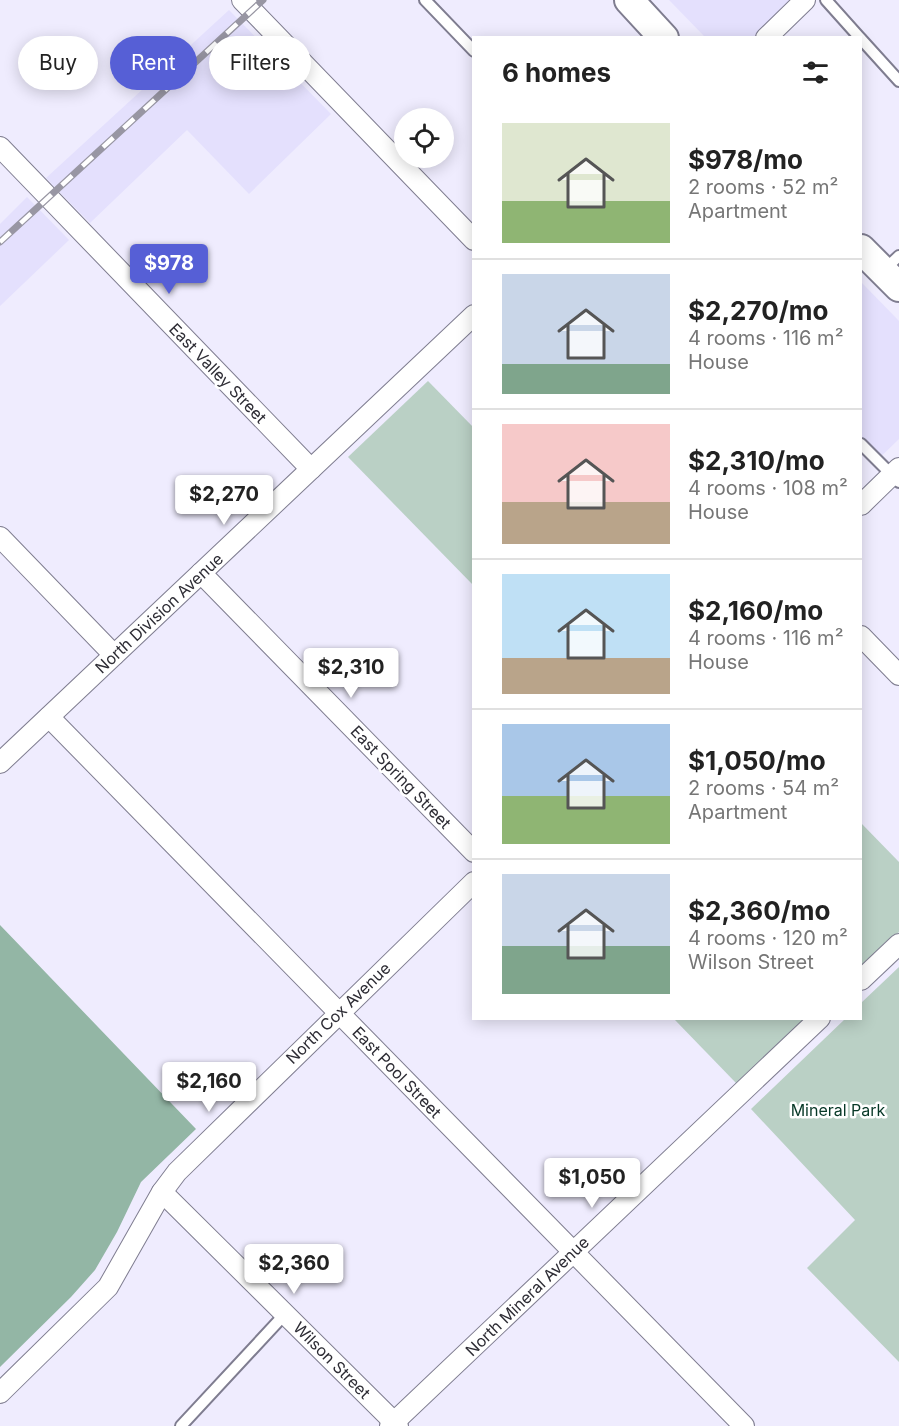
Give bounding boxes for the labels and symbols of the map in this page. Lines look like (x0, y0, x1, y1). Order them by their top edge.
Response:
pin: $978 (133, 244, 205, 295)
street label: East Valley Street (165, 319, 271, 427)
pin: $2,270 (175, 475, 273, 526)
street label: North Division Avenue (91, 549, 227, 677)
pin: $2,310 (302, 648, 400, 699)
street label: East Spring Street (347, 721, 455, 833)
street label: North Cox Avenue (282, 958, 394, 1068)
street label: East Pool Street (348, 1022, 446, 1122)
pin: $2,160 (160, 1062, 258, 1113)
park label: Mineral Park (791, 1100, 886, 1120)
pin: $1,050 (543, 1158, 641, 1209)
street label: North Mineral Avenue (461, 1232, 593, 1360)
pin: $2,360 (245, 1244, 343, 1295)
street label: Wilson Street (289, 1317, 375, 1403)

